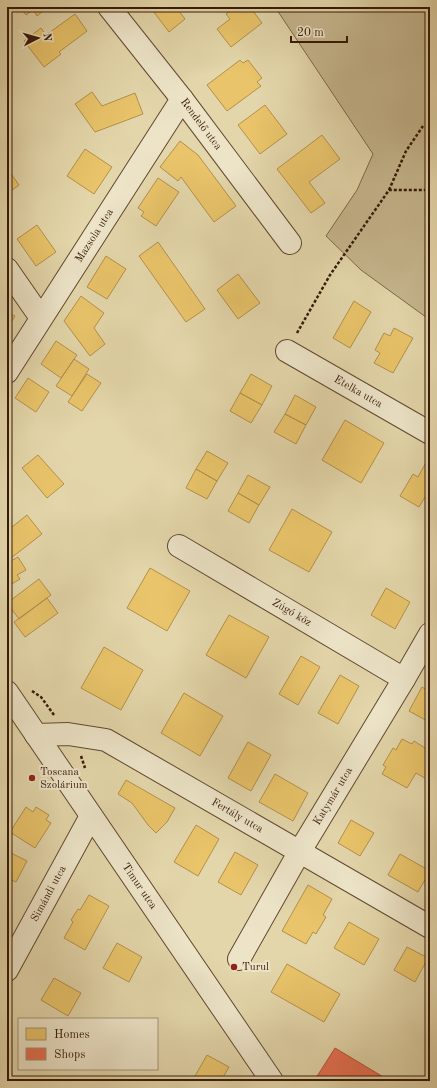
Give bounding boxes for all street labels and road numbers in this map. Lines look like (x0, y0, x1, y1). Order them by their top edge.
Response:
street label: Rendelő utca (178, 96, 224, 152)
street label: Mazsola utca (73, 206, 116, 264)
street label: Etelka utca (332, 374, 385, 410)
street label: Zúgó köz (270, 597, 313, 629)
street label: Katymár utca (312, 765, 355, 827)
street label: Fertály utca (210, 797, 265, 835)
street label: Timur utca (120, 861, 159, 912)
street label: Simándi utca (29, 863, 69, 923)

